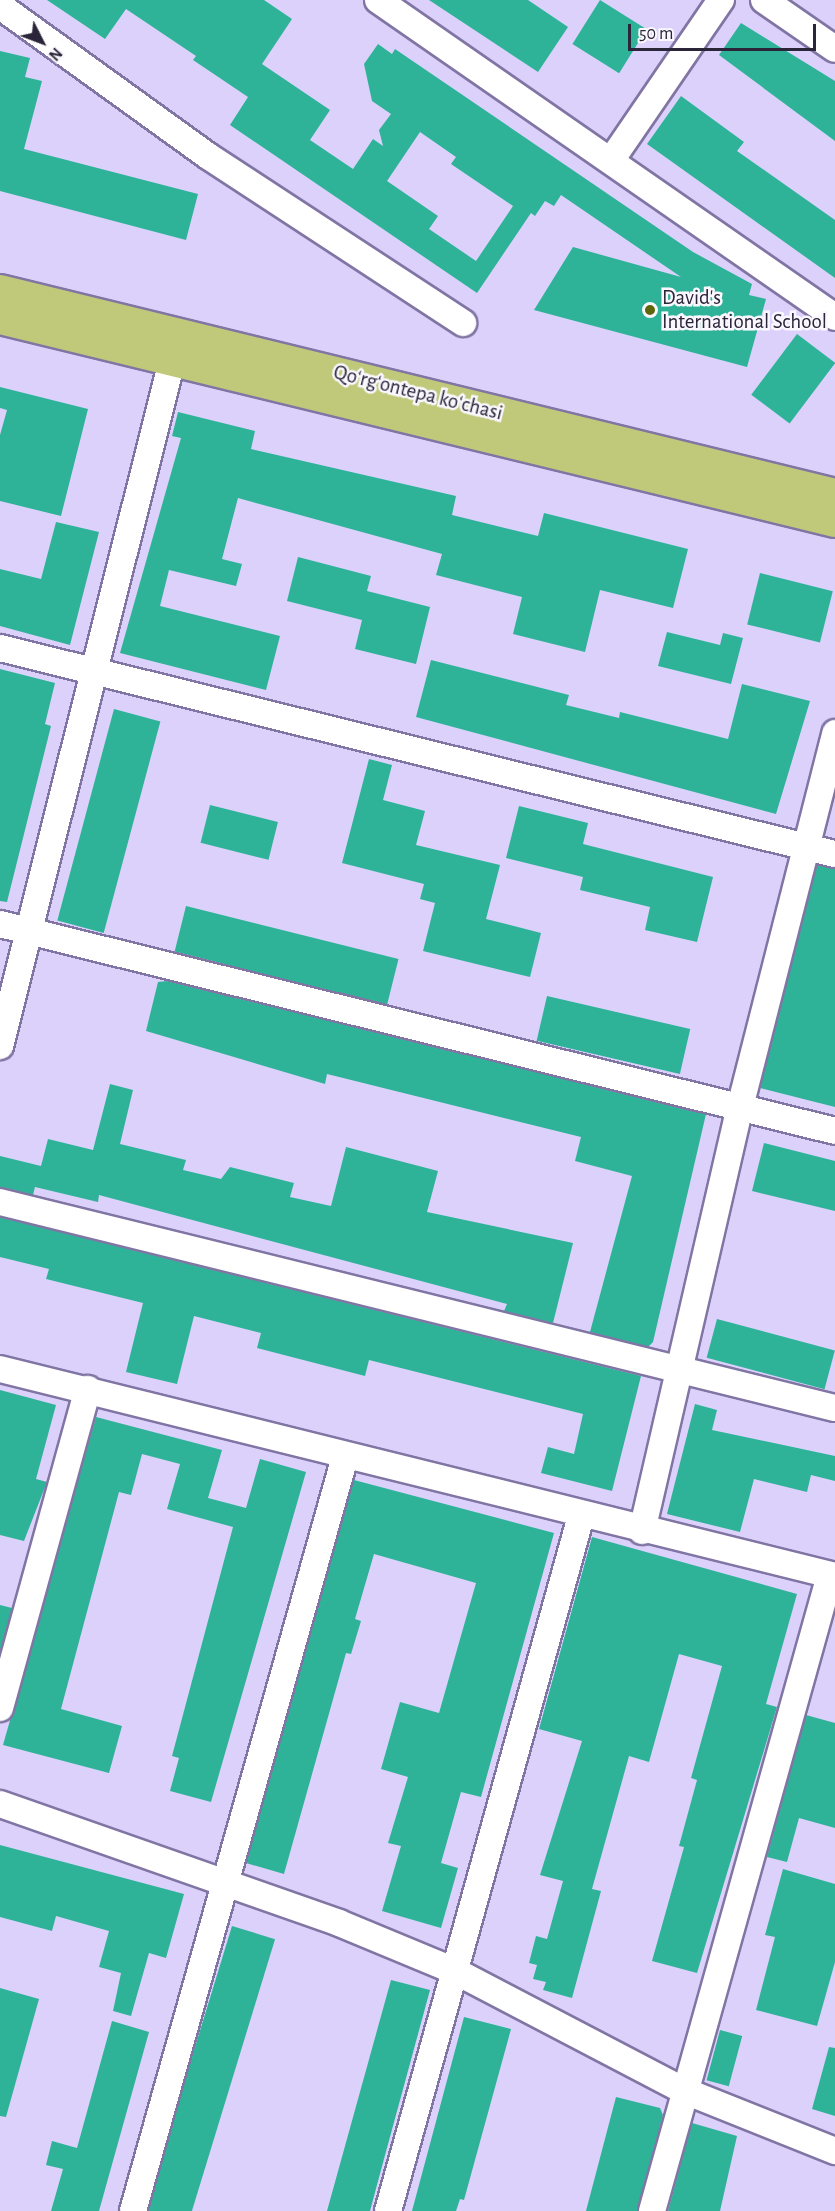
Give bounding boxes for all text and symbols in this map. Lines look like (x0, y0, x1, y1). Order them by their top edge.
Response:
north arrow (12, 12, 72, 72)
scale bar (631, 12, 818, 50)
text: 50 m (639, 25, 673, 43)
text: N (46, 45, 65, 64)
place label: David's International School (662, 285, 827, 335)
marker: David's International School (643, 303, 657, 317)
street label: Qoʻrgʻontepa koʻchasi (331, 360, 505, 426)

